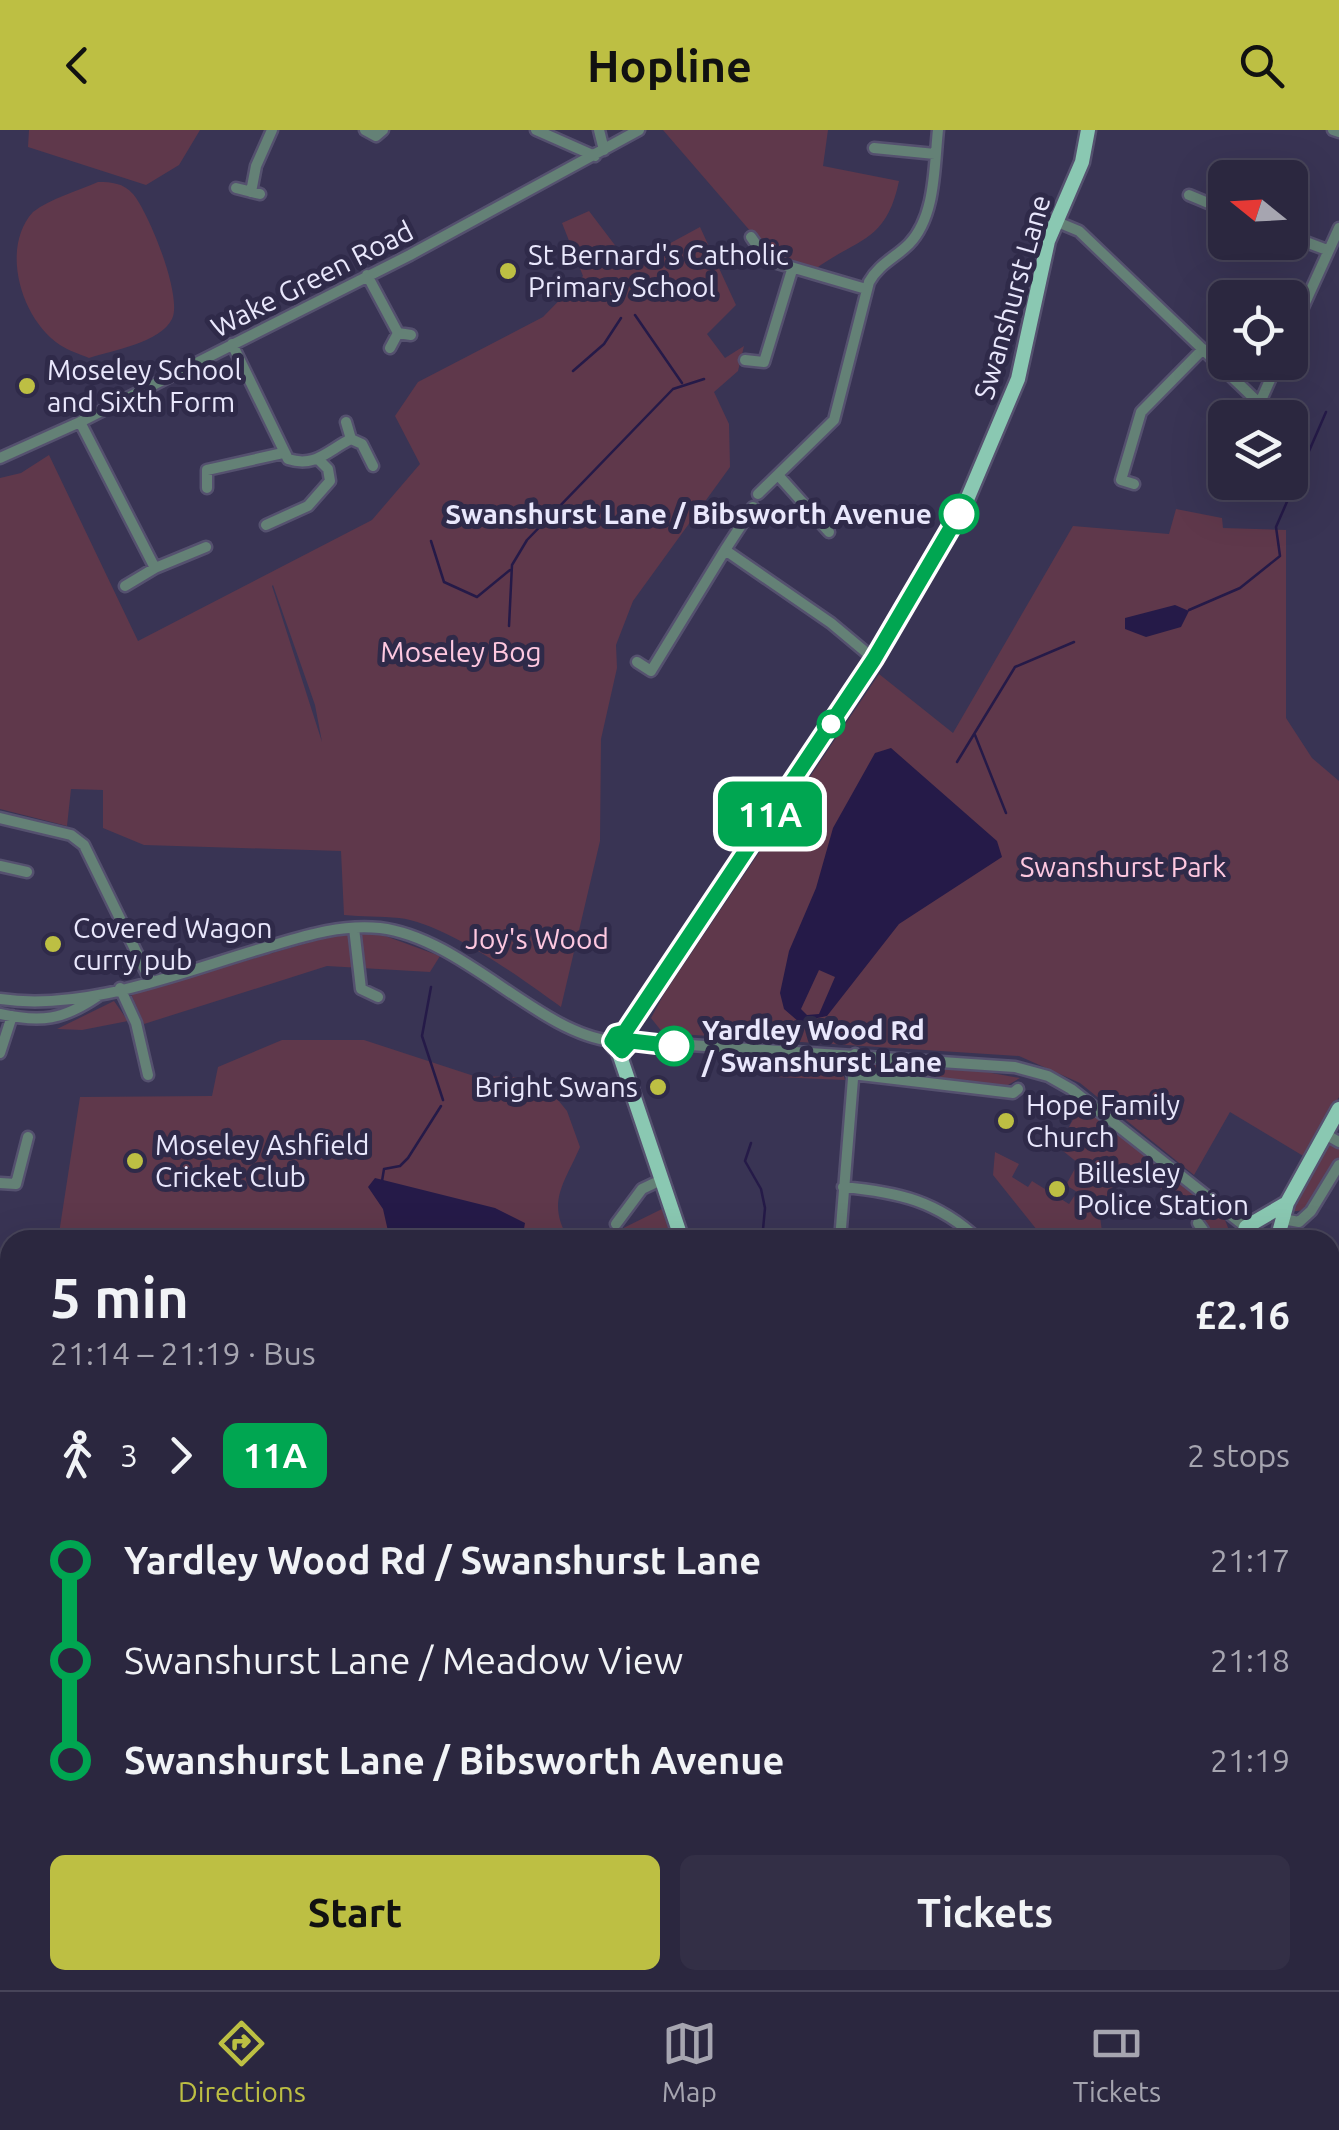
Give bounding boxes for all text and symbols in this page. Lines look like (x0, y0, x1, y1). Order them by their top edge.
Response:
icon: back (50, 38, 105, 93)
icon: search (1234, 38, 1289, 93)
text: Hopline (587, 40, 752, 91)
north arrow (1208, 160, 1308, 260)
map controls (1208, 160, 1308, 500)
street label: Swanshurst Lane (968, 191, 1056, 403)
street label: Wake Green Road (206, 214, 418, 343)
place label: St Bernard's Catholic Primary School (528, 239, 789, 302)
marker: St Bernard's Catholic Primary School (497, 260, 519, 282)
button: locate (1208, 280, 1308, 380)
place label: Moseley School and Sixth Form (47, 354, 242, 417)
marker: Moseley School and Sixth Form (16, 375, 38, 397)
button: layers (1208, 400, 1308, 500)
marker: Swanshurst Lane / Bibsworth Avenue (940, 495, 978, 533)
place label: Swanshurst Lane / Bibsworth Avenue (445, 498, 932, 529)
park label: Moseley Bog (380, 636, 542, 667)
unlabelled marker (818, 711, 844, 737)
line badge: 11A (712, 782, 828, 846)
text: 11A (738, 794, 802, 834)
park label: Swanshurst Park (1020, 851, 1226, 882)
place label: Covered Wagon curry pub (73, 912, 273, 975)
park label: Joy's Wood (465, 923, 609, 954)
marker: Covered Wagon curry pub (42, 933, 64, 955)
place label: Yardley Wood Rd / Swanshurst Lane (701, 1014, 942, 1077)
marker: Yardley Wood Rd / Swanshurst Lane (655, 1027, 693, 1065)
place label: Bright Swans (474, 1071, 638, 1102)
marker: Bright Swans (647, 1076, 669, 1098)
place label: Hope Family Church (1026, 1089, 1180, 1152)
marker: Hope Family Church (995, 1110, 1017, 1132)
place label: Moseley Ashfield Cricket Club (155, 1129, 369, 1192)
marker: Moseley Ashfield Cricket Club (124, 1150, 146, 1172)
place label: Billesley Police Station (1077, 1157, 1249, 1220)
marker: Billesley Police Station (1046, 1178, 1068, 1200)
text: 5 min (50, 1267, 189, 1328)
text: £2.16 (1195, 1294, 1290, 1336)
text: 21:14 – 21:19 · Bus (50, 1335, 316, 1371)
icon: walk (50, 1428, 105, 1483)
icon: forward (153, 1428, 208, 1483)
text: 11A (243, 1435, 307, 1475)
text: 3 (120, 1437, 138, 1473)
text: 2 stops (1187, 1437, 1290, 1473)
text: Yardley Wood Rd / Swanshurst Lane (124, 1539, 761, 1581)
text: 21:17 (1210, 1542, 1290, 1578)
text: Swanshurst Lane / Meadow View (124, 1639, 683, 1681)
text: 21:18 (1210, 1642, 1290, 1678)
text: Swanshurst Lane / Bibsworth Avenue (124, 1739, 784, 1781)
text: 21:19 (1210, 1742, 1290, 1778)
button: Start (50, 1855, 660, 1970)
button: Tickets (680, 1855, 1290, 1970)
tab: Directions (178, 2016, 306, 2107)
tab: Map (662, 2016, 717, 2107)
tab: Tickets (1073, 2016, 1161, 2107)

